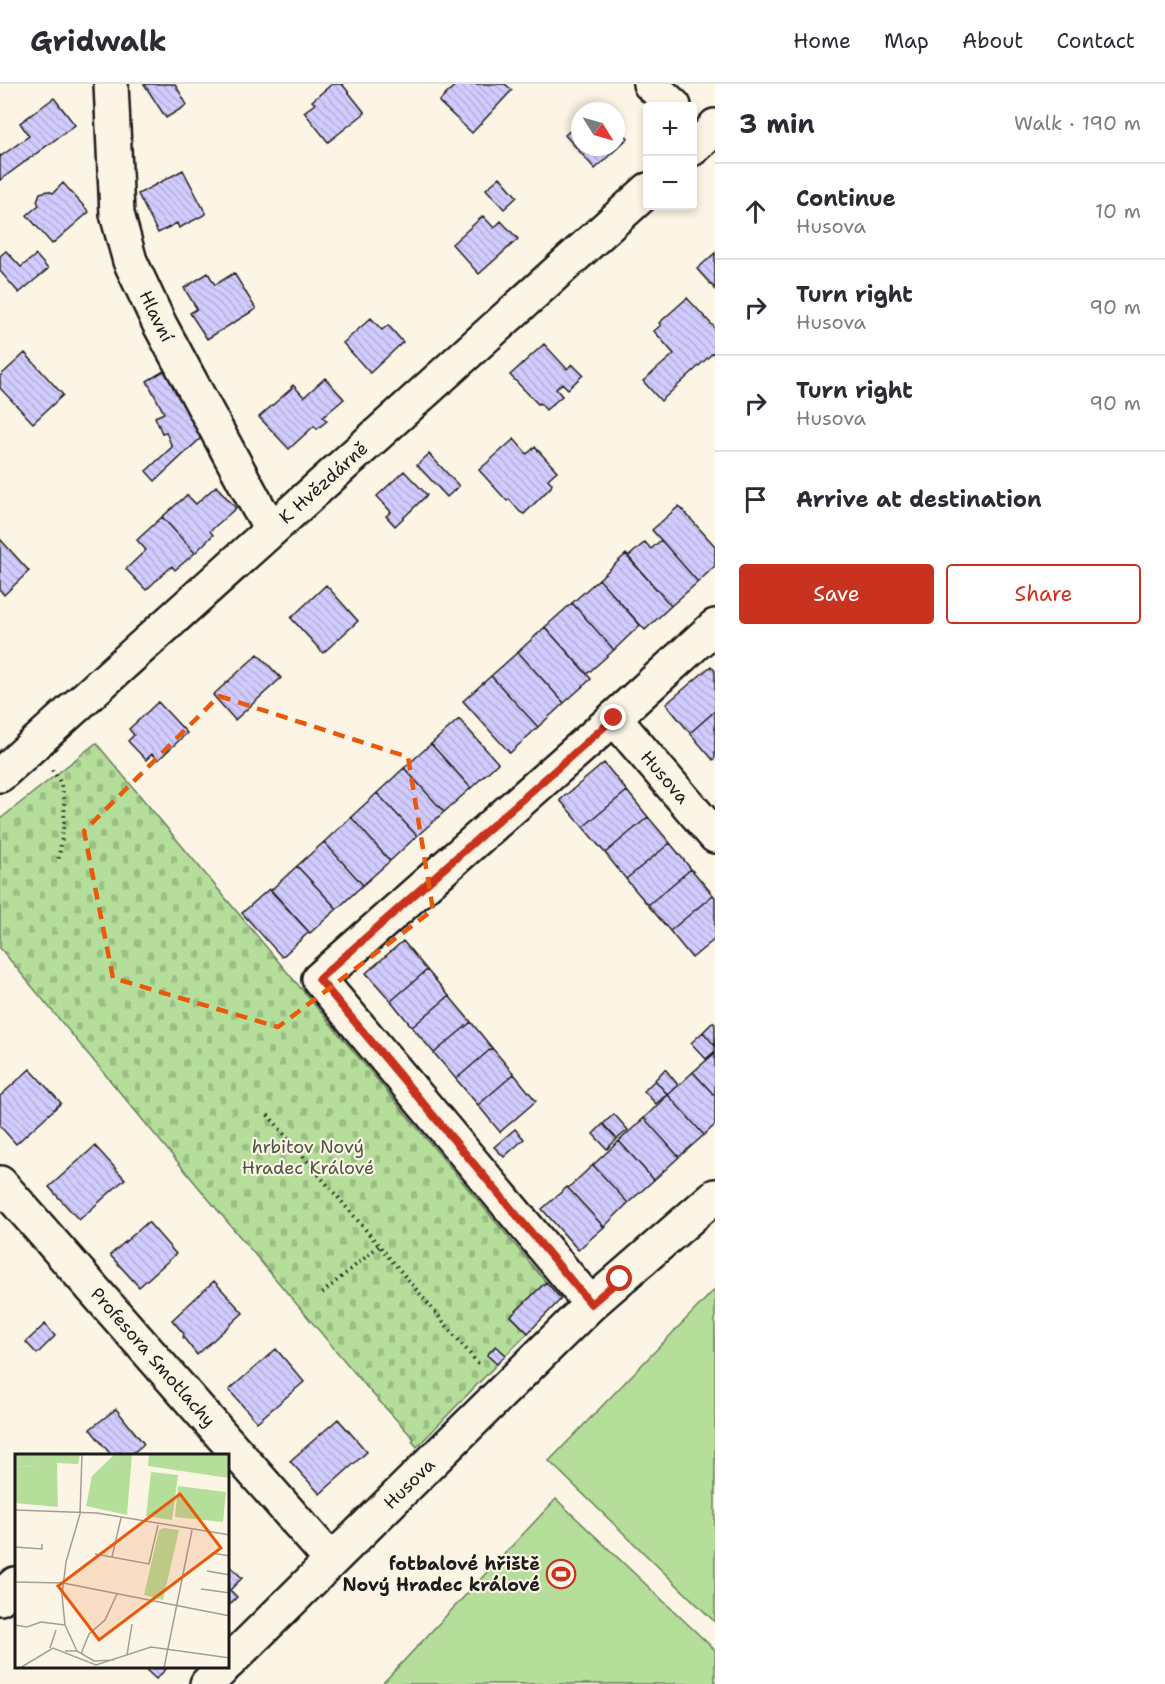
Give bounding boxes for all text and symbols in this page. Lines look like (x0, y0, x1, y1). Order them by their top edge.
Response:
text: Gridwalk (30, 22, 167, 60)
text: Home (793, 27, 851, 55)
text: Map (884, 27, 929, 55)
text: About (962, 27, 1023, 55)
text: Contact (1056, 27, 1135, 55)
north arrow (571, 102, 625, 156)
map controls (643, 102, 697, 210)
button: + (643, 102, 697, 156)
text: 3 min (739, 106, 815, 141)
text: Walk · 190 m (1014, 110, 1141, 136)
button: − (643, 156, 697, 210)
text: Continue (796, 184, 896, 213)
icon: ahead (739, 195, 772, 228)
text: 10 m (1095, 198, 1141, 224)
text: Husova (796, 213, 866, 239)
text: Turn right (796, 280, 913, 309)
street label: Hlavní (133, 287, 179, 346)
icon: right (739, 291, 772, 324)
text: 90 m (1089, 294, 1141, 320)
text: Husova (796, 309, 866, 335)
text: Turn right (796, 376, 913, 405)
icon: right (739, 387, 772, 420)
text: 90 m (1089, 390, 1141, 416)
text: Husova (796, 405, 866, 431)
street label: K Hvězdárně (274, 436, 373, 529)
icon: arrive (739, 483, 772, 516)
text: Arrive at destination (796, 485, 1042, 514)
button: Save (739, 564, 934, 624)
button: Share (946, 564, 1141, 624)
route end (600, 704, 626, 730)
street label: Husova (635, 745, 694, 809)
park label: hrbitov Nový Hradec Králové (242, 1135, 374, 1180)
route start (606, 1265, 632, 1291)
street label: Profesora Smotlachy (85, 1282, 221, 1432)
street label: Husova (378, 1453, 440, 1514)
inset map (15, 1454, 230, 1669)
place label: fotbalové hřiště Nový Hradec králové (342, 1552, 540, 1597)
sports icon: fotbalové hřiště Nový Hradec králové (545, 1558, 577, 1590)

